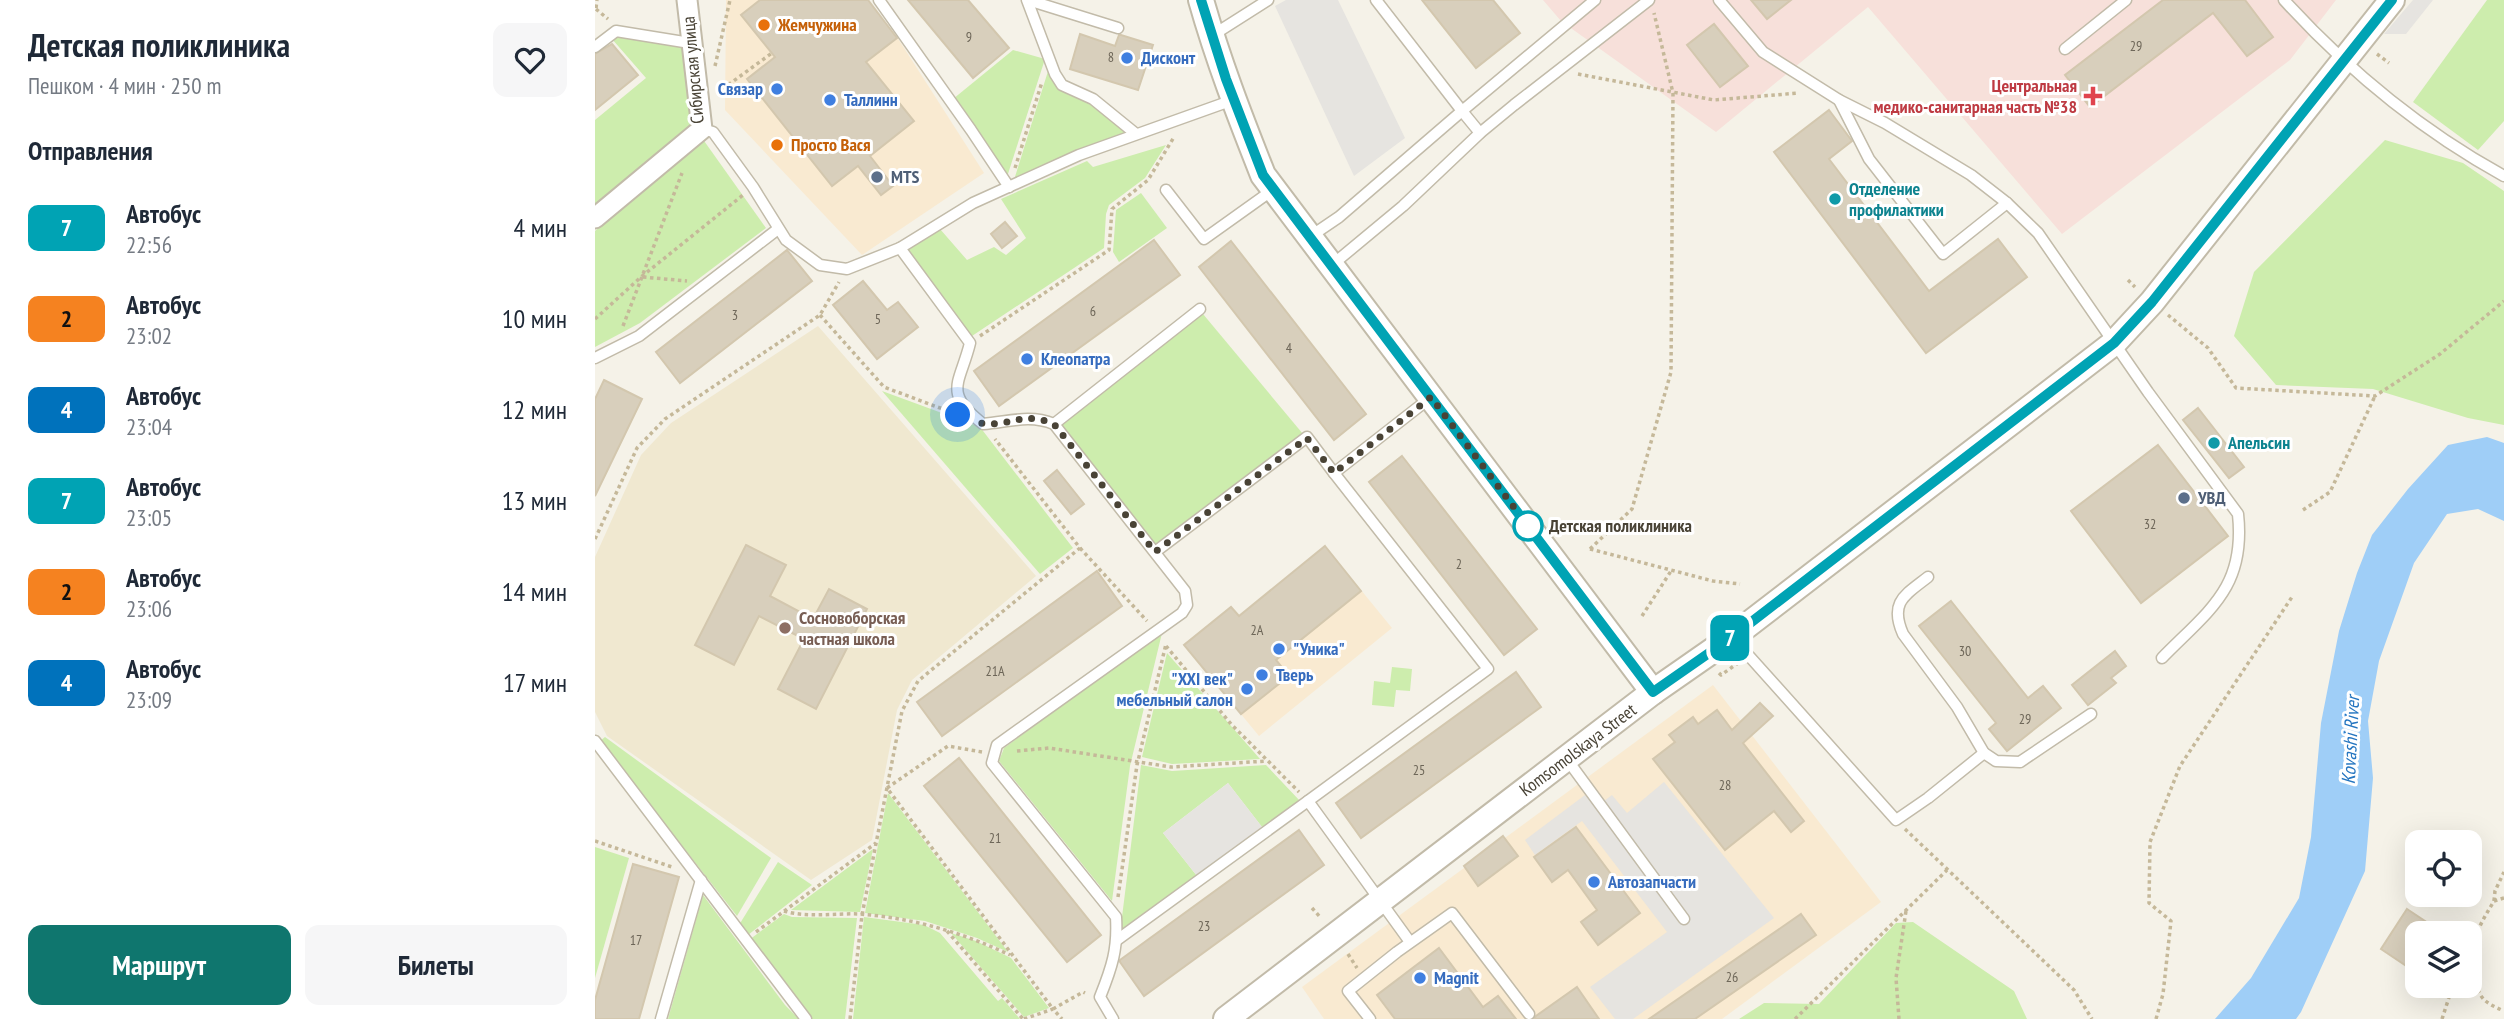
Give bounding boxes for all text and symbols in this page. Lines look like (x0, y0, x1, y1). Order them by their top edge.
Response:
place label: Жемчужина (777, 13, 857, 36)
street label: Сибирская улица (676, 15, 709, 125)
marker: Жемчужина (756, 17, 772, 33)
text: Детская поликлиника (28, 23, 290, 66)
button: heart (493, 23, 567, 97)
house number: 9 (966, 28, 972, 46)
house number: 29 (2130, 37, 2142, 55)
place label: Дисконт (1141, 46, 1196, 69)
house number: 8 (1108, 48, 1114, 66)
marker: Дисконт (1119, 50, 1135, 66)
text: Пешком · 4 мин · 250 m (28, 71, 221, 100)
place label: Центральная медико-санитарная часть №38 (1873, 74, 2077, 118)
place label: Связар (718, 77, 763, 100)
marker: Связар (769, 81, 785, 97)
marker: Центральная медико-санитарная часть №38 (2083, 86, 2103, 106)
place label: Таллинн (844, 88, 898, 111)
marker: Таллинн (822, 92, 838, 108)
place label: Просто Вася (791, 133, 871, 156)
text: Отправления (28, 134, 153, 167)
marker: Просто Вася (769, 137, 785, 153)
place label: MTS (891, 165, 919, 188)
marker: MTS (869, 169, 885, 185)
place label: Отделение профилактики (1849, 177, 1944, 221)
marker: Отделение профилактики (1827, 191, 1843, 207)
text: Автобус (126, 197, 201, 230)
text: 4 мин (514, 211, 567, 244)
text: 7 (61, 212, 72, 243)
text: 22:56 (126, 230, 172, 259)
text: Автобус (126, 288, 201, 321)
text: 10 мин (502, 302, 567, 335)
house number: 6 (1090, 302, 1096, 320)
text: 2 (61, 303, 72, 334)
house number: 3 (732, 306, 738, 324)
house number: 5 (875, 310, 881, 328)
text: 23:02 (126, 321, 172, 350)
house number: 4 (1286, 339, 1293, 357)
place label: Клеопатра (1041, 347, 1110, 370)
marker: Клеопатра (1019, 351, 1035, 367)
text: Автобус (126, 379, 201, 412)
text: 12 мин (502, 393, 567, 426)
text: 4 (61, 394, 72, 425)
your location (940, 397, 975, 432)
text: 23:04 (126, 412, 172, 441)
place label: Апельсин (2227, 431, 2290, 454)
marker: Апельсин (2206, 435, 2222, 451)
text: Автобус (126, 470, 201, 503)
text: 13 мин (502, 484, 567, 517)
text: 7 (61, 485, 72, 516)
place label: УВД (2197, 486, 2226, 509)
marker: УВД (2176, 490, 2192, 506)
text: 23:05 (126, 503, 172, 532)
marker: Детская поликлиника (1513, 511, 1543, 541)
place label: Детская поликлиника (1549, 514, 1692, 537)
house number: 32 (2144, 515, 2156, 533)
house number: 2 (1456, 555, 1462, 573)
text: Автобус (126, 561, 201, 594)
text: 14 мин (502, 575, 567, 608)
text: 2 (61, 576, 72, 607)
text: 23:06 (126, 594, 172, 623)
place label: Сосновоборская частная школа (799, 606, 905, 650)
line badge: 7 (1707, 615, 1753, 661)
marker: Сосновоборская частная школа (777, 620, 793, 636)
house number: 2А (1251, 621, 1264, 639)
text: 7 (1724, 622, 1736, 653)
place label: "Уника" (1293, 637, 1345, 660)
marker: "Уника" (1271, 641, 1287, 657)
house number: 30 (1959, 642, 1971, 660)
text: Автобус (126, 652, 201, 685)
house number: 21А (985, 662, 1005, 680)
place label: Тверь (1276, 663, 1314, 686)
text: 17 мин (503, 666, 567, 699)
text: 4 (61, 667, 72, 698)
place label: "XXI век" мебельный салон (1117, 667, 1233, 711)
marker: Тверь (1254, 667, 1270, 683)
marker: "XXI век" мебельный салон (1239, 681, 1255, 697)
text: 23:09 (126, 685, 172, 714)
water label: Kovashi River (2336, 693, 2364, 785)
street label: Komsomolskaya Street (1515, 698, 1641, 801)
house number: 29 (2019, 710, 2031, 728)
house number: 25 (1413, 761, 1425, 779)
house number: 28 (1719, 776, 1731, 794)
house number: 21 (989, 829, 1001, 847)
map controls (2405, 830, 2482, 998)
button: locate (2405, 830, 2482, 907)
place label: Автозапчасти (1607, 870, 1696, 893)
marker: Автозапчасти (1586, 874, 1602, 890)
house number: 23 (1198, 917, 1210, 935)
button: layers (2405, 921, 2482, 998)
button: Маршрут (28, 925, 291, 1005)
button: Билеты (305, 925, 567, 1005)
house number: 17 (630, 931, 642, 949)
place label: Magnit (1434, 966, 1479, 989)
house number: 26 (1726, 968, 1738, 986)
marker: Magnit (1412, 970, 1428, 986)

